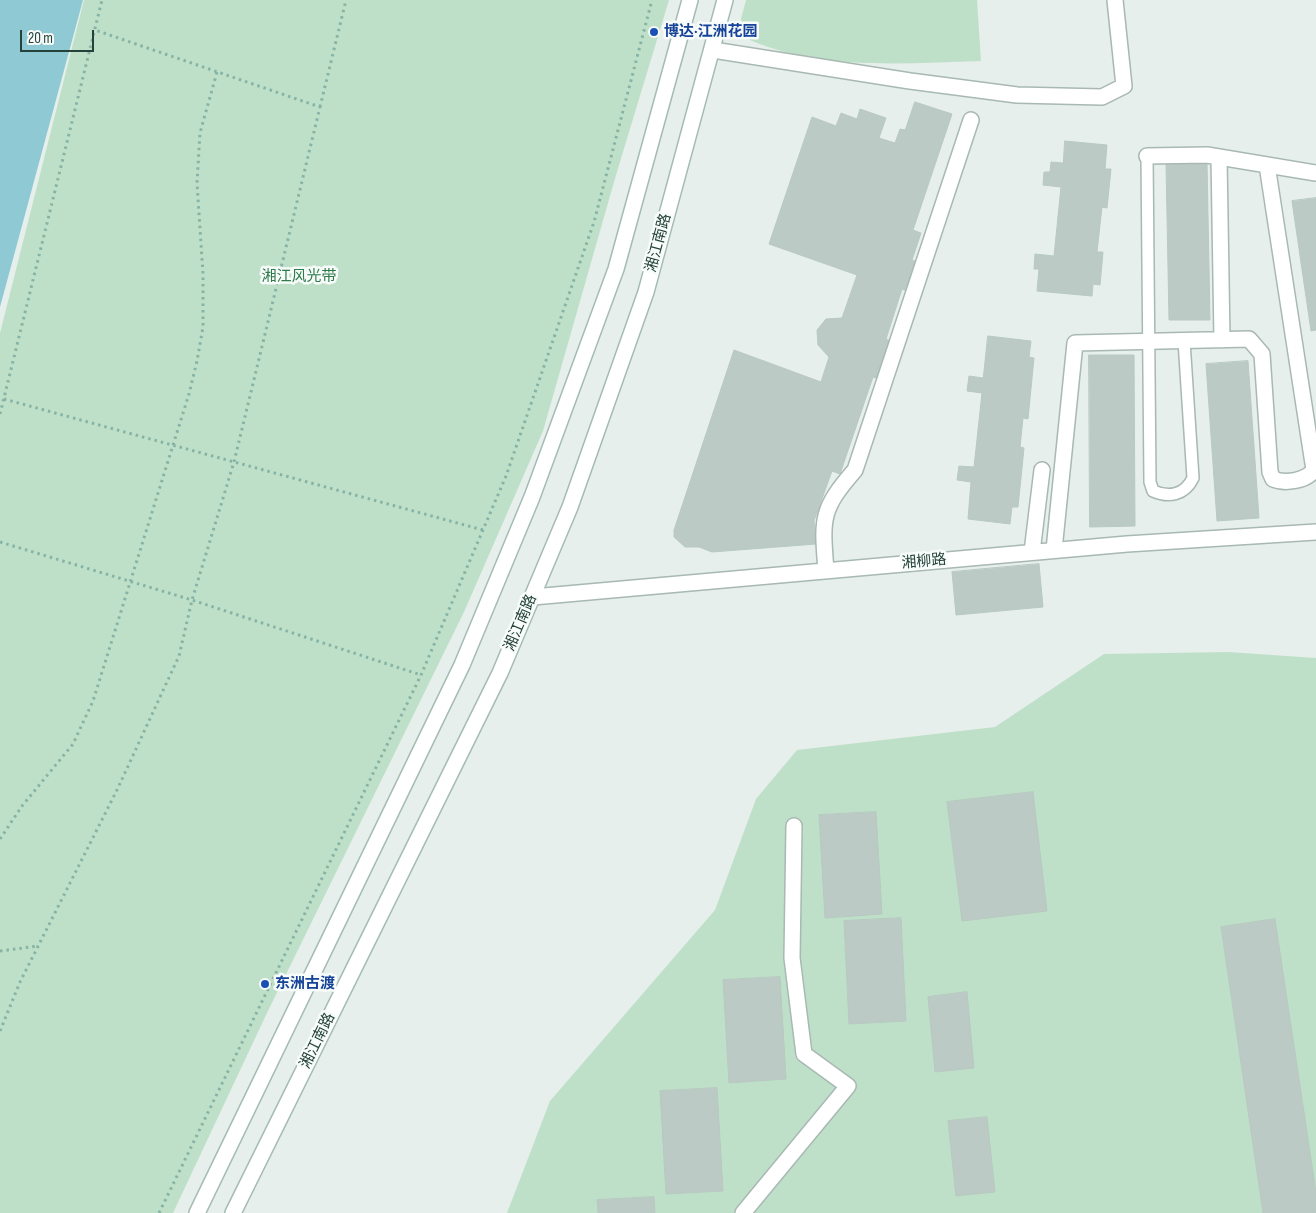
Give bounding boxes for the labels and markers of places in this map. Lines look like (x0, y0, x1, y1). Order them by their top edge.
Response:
place label: 博达·江洲花园 (664, 23, 758, 41)
marker: 博达·江洲花园 (648, 26, 660, 38)
place label: 东洲古渡 (275, 975, 335, 993)
marker: 东洲古渡 (259, 978, 271, 990)

